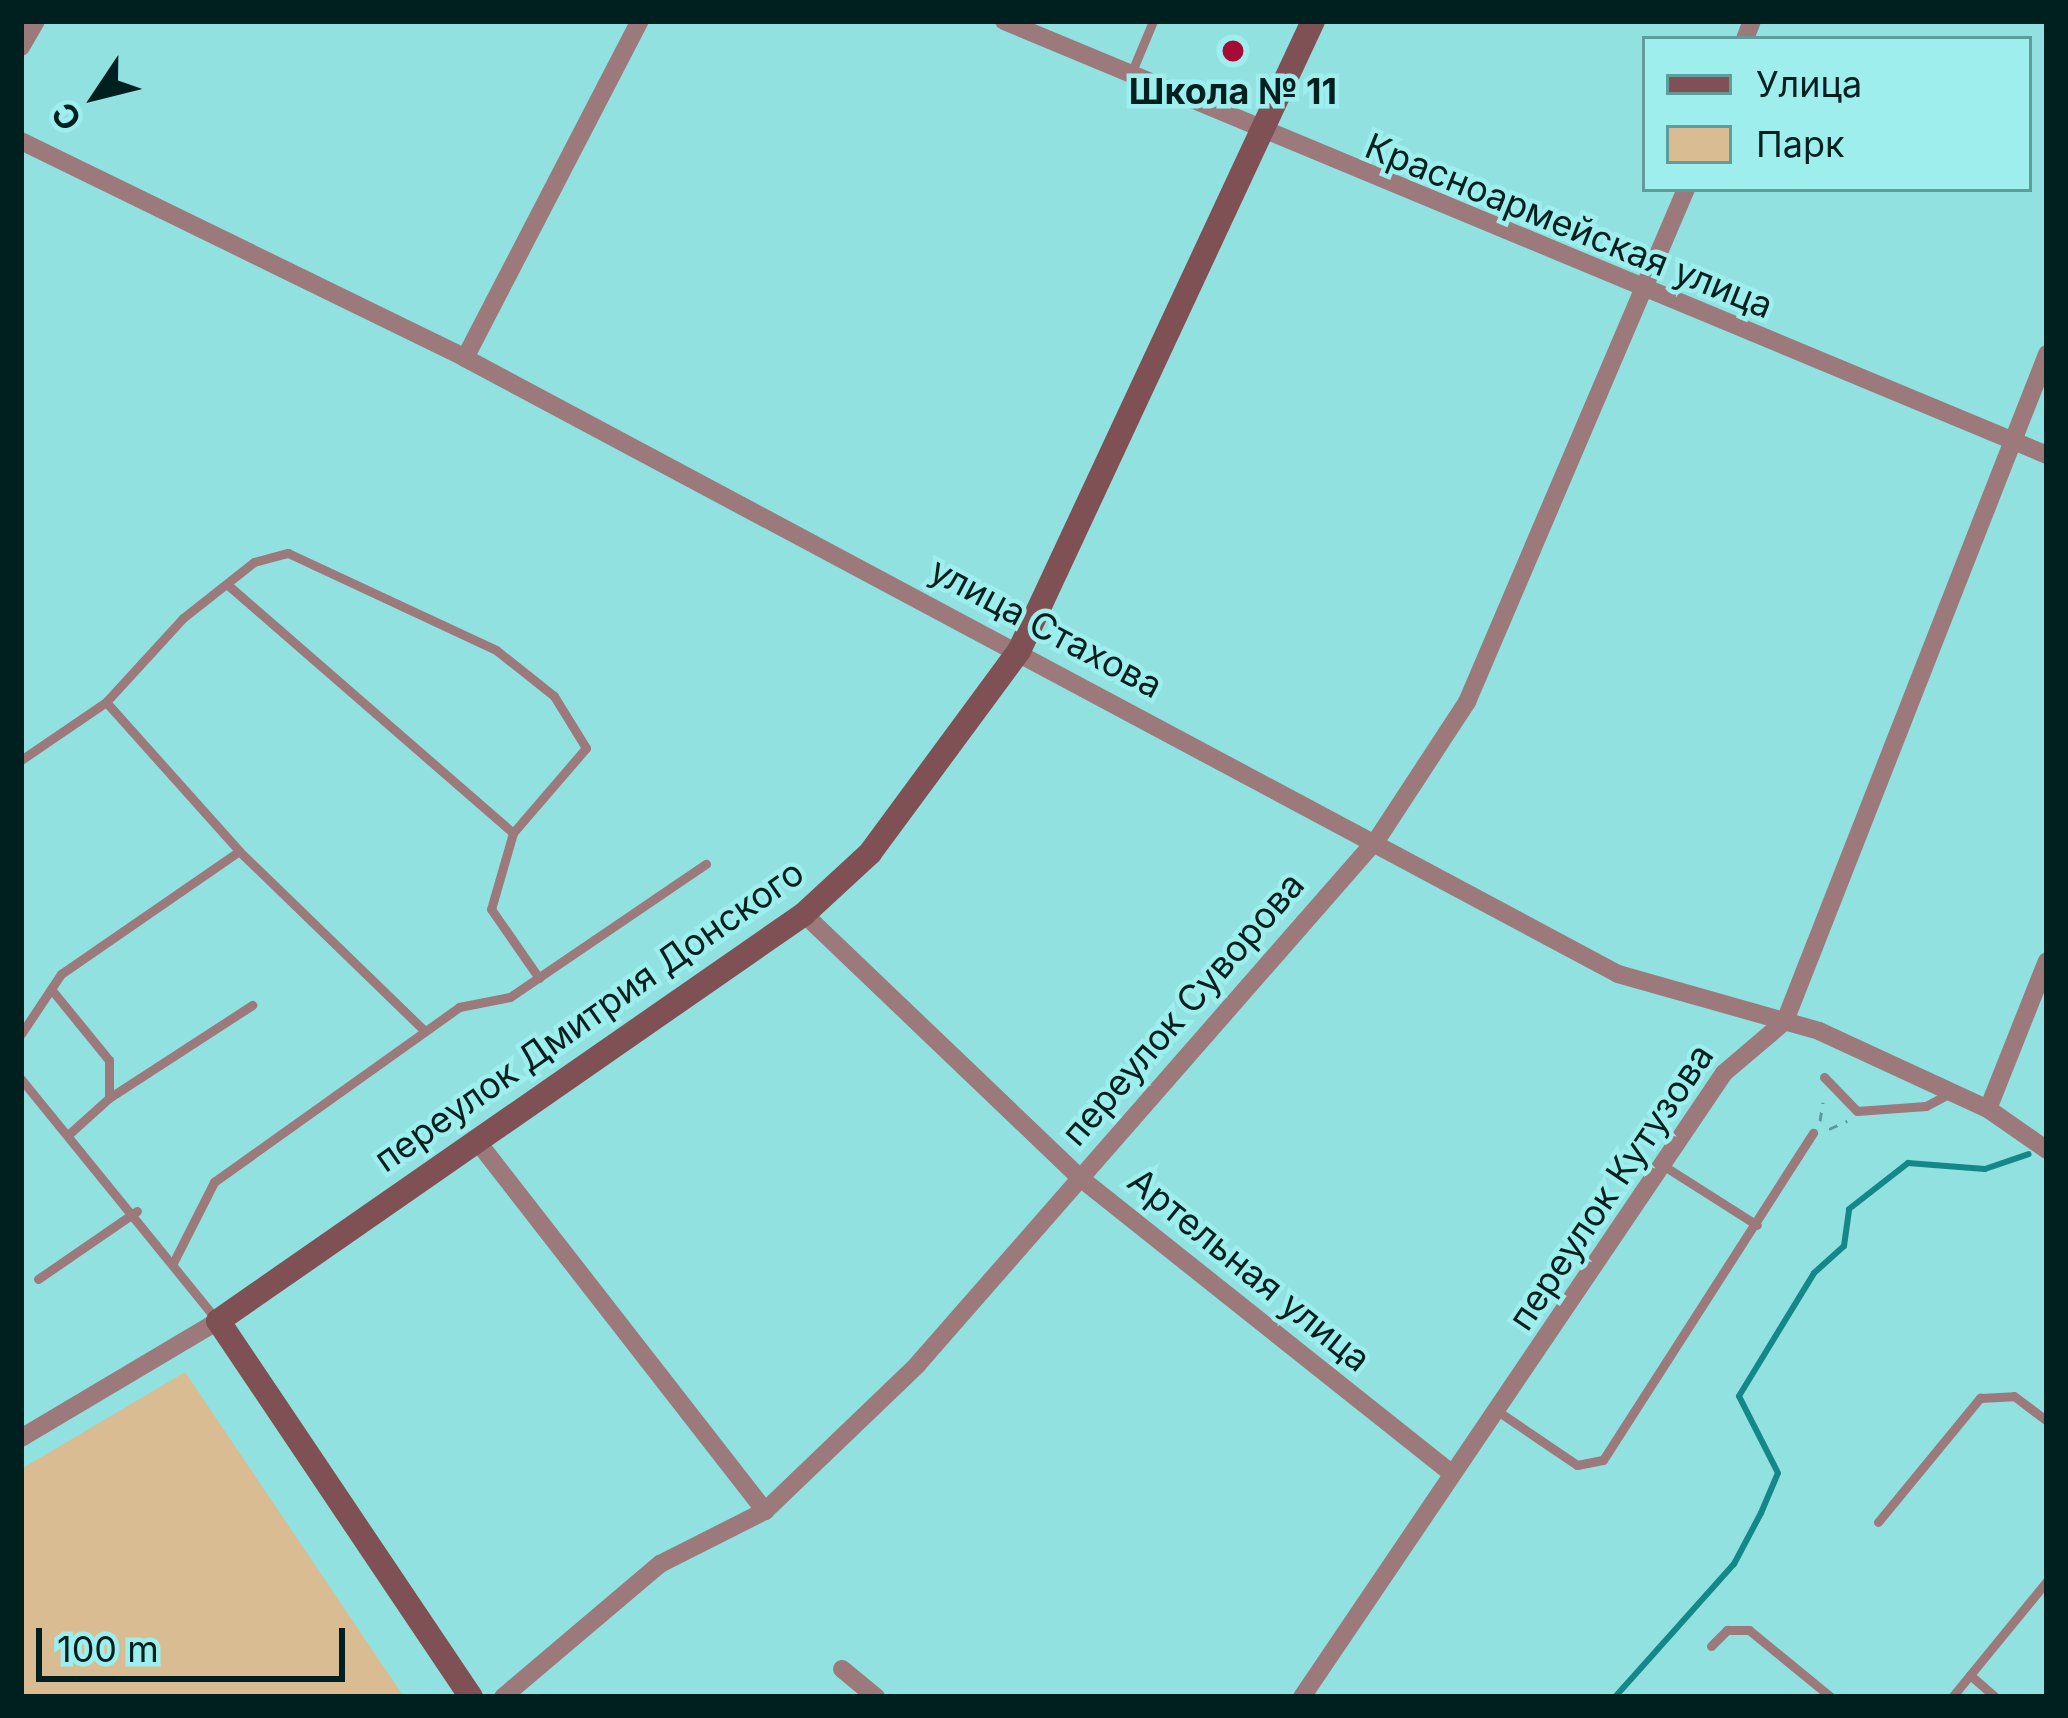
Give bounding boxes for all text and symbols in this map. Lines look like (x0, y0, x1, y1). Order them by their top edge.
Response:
north arrow (36, 36, 156, 156)
legend (1642, 36, 2032, 192)
marker: Школа № 11 (1220, 38, 1246, 64)
text: Улица (1756, 62, 1862, 106)
place label: Школа № 11 (1129, 70, 1337, 114)
text: С (43, 95, 90, 138)
text: Парк (1756, 122, 1845, 166)
street label: Красноармейская улица (1359, 124, 1779, 328)
street label: улица Стахова (923, 549, 1169, 707)
street label: переулок Дмитрия Донского (366, 851, 812, 1181)
street label: переулок Суворова (1053, 864, 1313, 1154)
street label: переулок Кутузова (1499, 1036, 1723, 1338)
street label: Артельная улица (1119, 1159, 1379, 1381)
scale bar (42, 1604, 351, 1678)
text: 100 m (57, 1627, 159, 1671)

